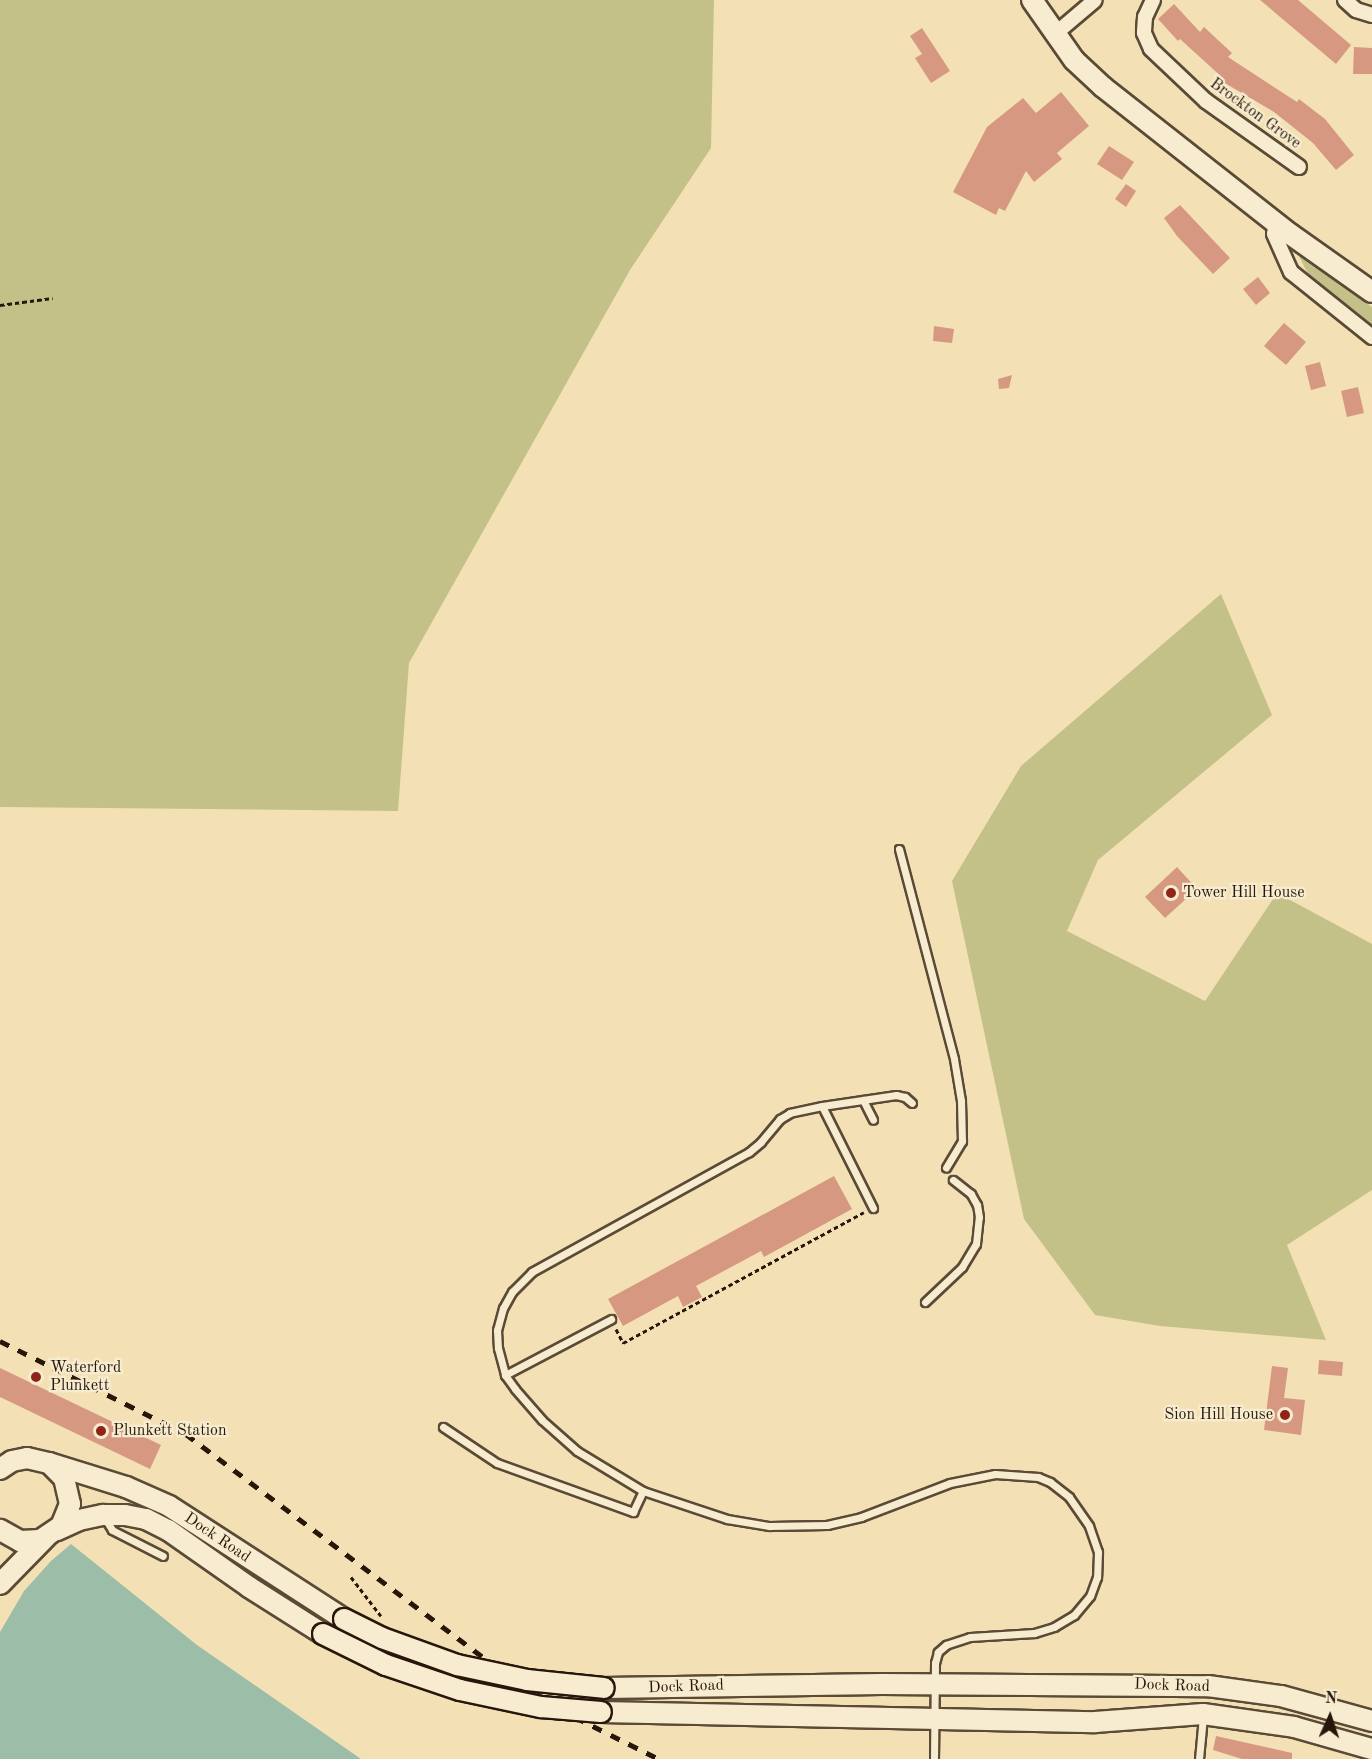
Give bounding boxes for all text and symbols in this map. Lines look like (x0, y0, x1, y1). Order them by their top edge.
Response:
street label: Brockton Grove (1206, 75, 1304, 153)
place label: Tower Hill House (1183, 883, 1305, 903)
marker: Tower Hill House (1164, 886, 1178, 900)
place label: Waterford Plunkett (50, 1358, 121, 1396)
marker: Waterford Plunkett (27, 1368, 45, 1386)
place label: Sion Hill House (1164, 1405, 1273, 1425)
marker: Sion Hill House (1278, 1408, 1292, 1422)
place label: Plunkett Station (113, 1421, 227, 1441)
marker: Plunkett Station (94, 1424, 108, 1438)
street label: Dock Road (180, 1509, 254, 1567)
street label: Dock Road (1134, 1675, 1210, 1697)
street label: Dock Road (648, 1676, 724, 1698)
north arrow (1300, 1687, 1360, 1747)
text: N (1324, 1691, 1337, 1707)

